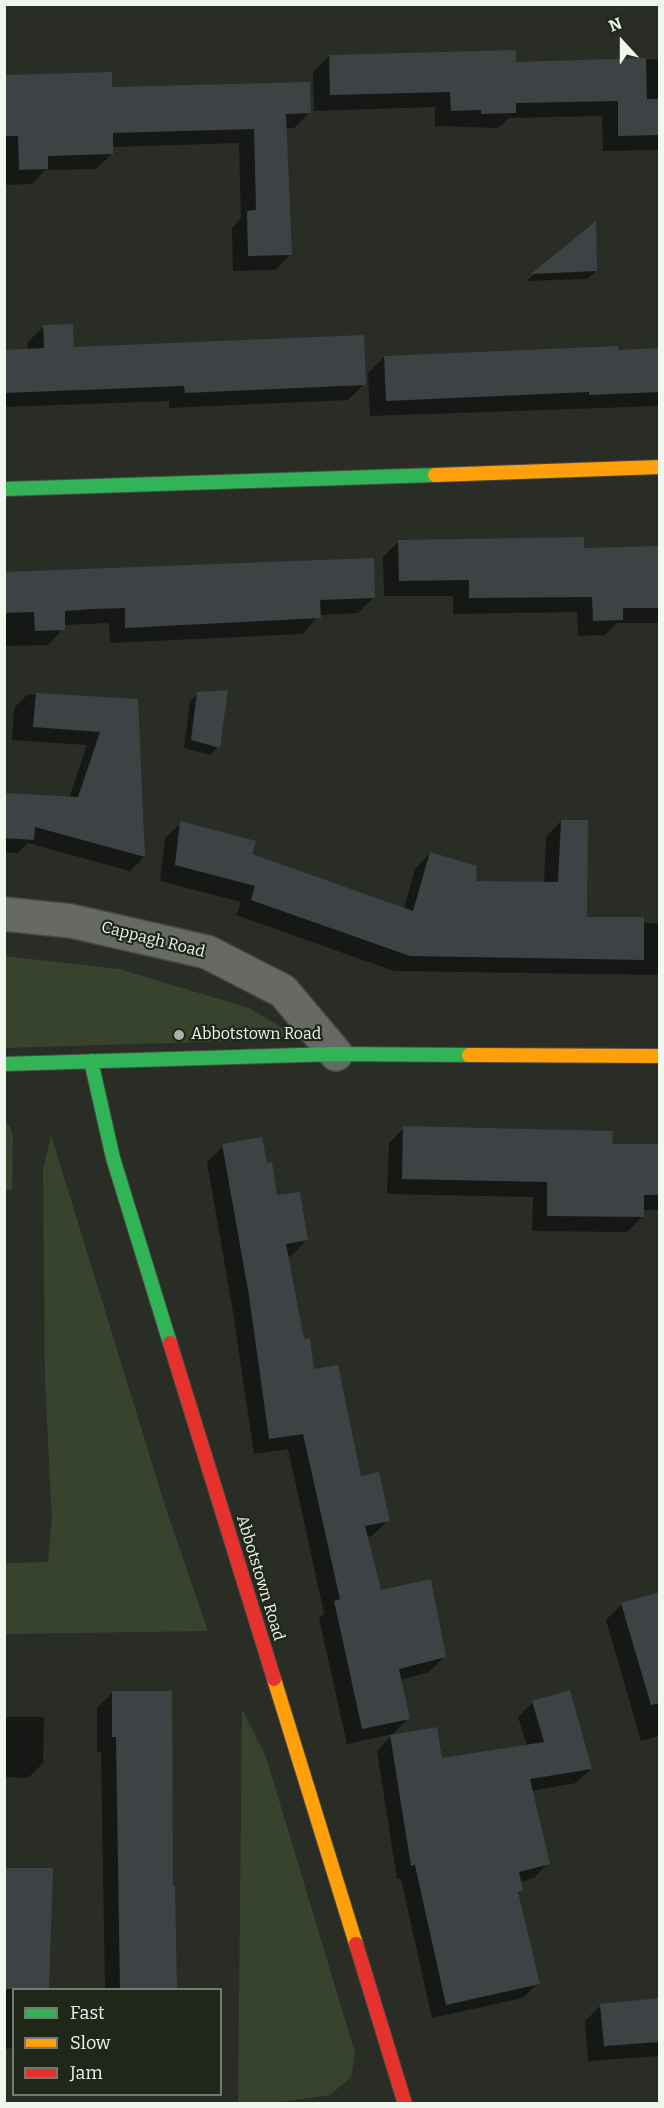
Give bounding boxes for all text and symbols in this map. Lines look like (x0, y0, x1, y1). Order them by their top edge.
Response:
north arrow (592, 12, 652, 72)
text: N (606, 14, 625, 36)
street label: Cappagh Road (99, 918, 207, 962)
place label: Abbotstown Road (191, 1025, 321, 1045)
marker: Abbotstown Road (172, 1028, 186, 1042)
street label: Abbotstown Road (232, 1513, 288, 1643)
legend (12, 1988, 222, 2096)
text: Fast (70, 2002, 105, 2024)
text: Slow (70, 2032, 110, 2054)
text: Jam (70, 2062, 103, 2084)

